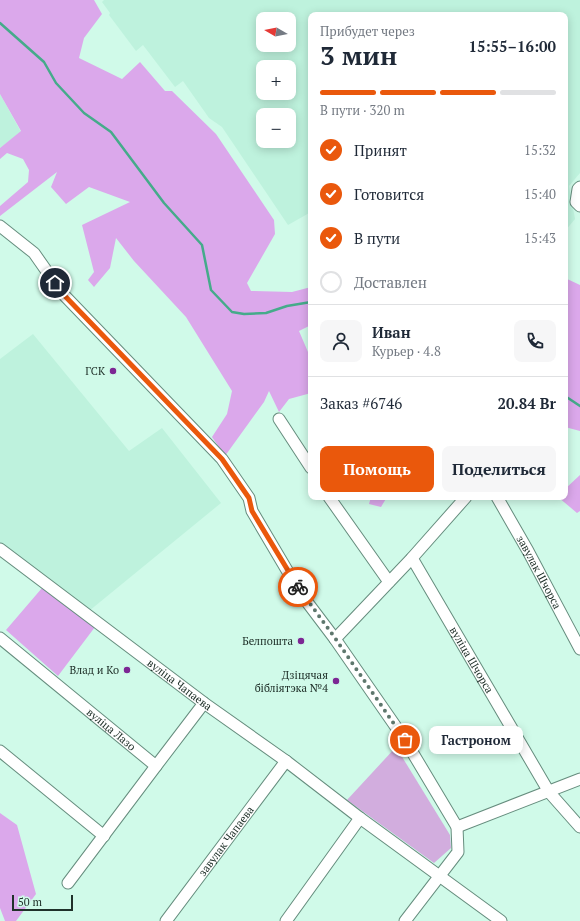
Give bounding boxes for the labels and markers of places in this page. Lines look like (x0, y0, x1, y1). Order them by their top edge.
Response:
pin (38, 266, 72, 300)
place label: ГСК (85, 364, 106, 378)
marker: ГСК (108, 366, 118, 376)
place label: Белпошта (242, 634, 293, 648)
marker: Белпошта (296, 636, 306, 646)
place label: Влад и Ко (70, 663, 119, 677)
marker: Влад и Ко (122, 665, 132, 675)
place label: Дзіцячая бібліятэка №4 (255, 668, 328, 695)
marker: Дзіцячая бібліятэка №4 (331, 676, 341, 686)
pin (388, 723, 422, 757)
callout: Гастроном (429, 726, 523, 754)

